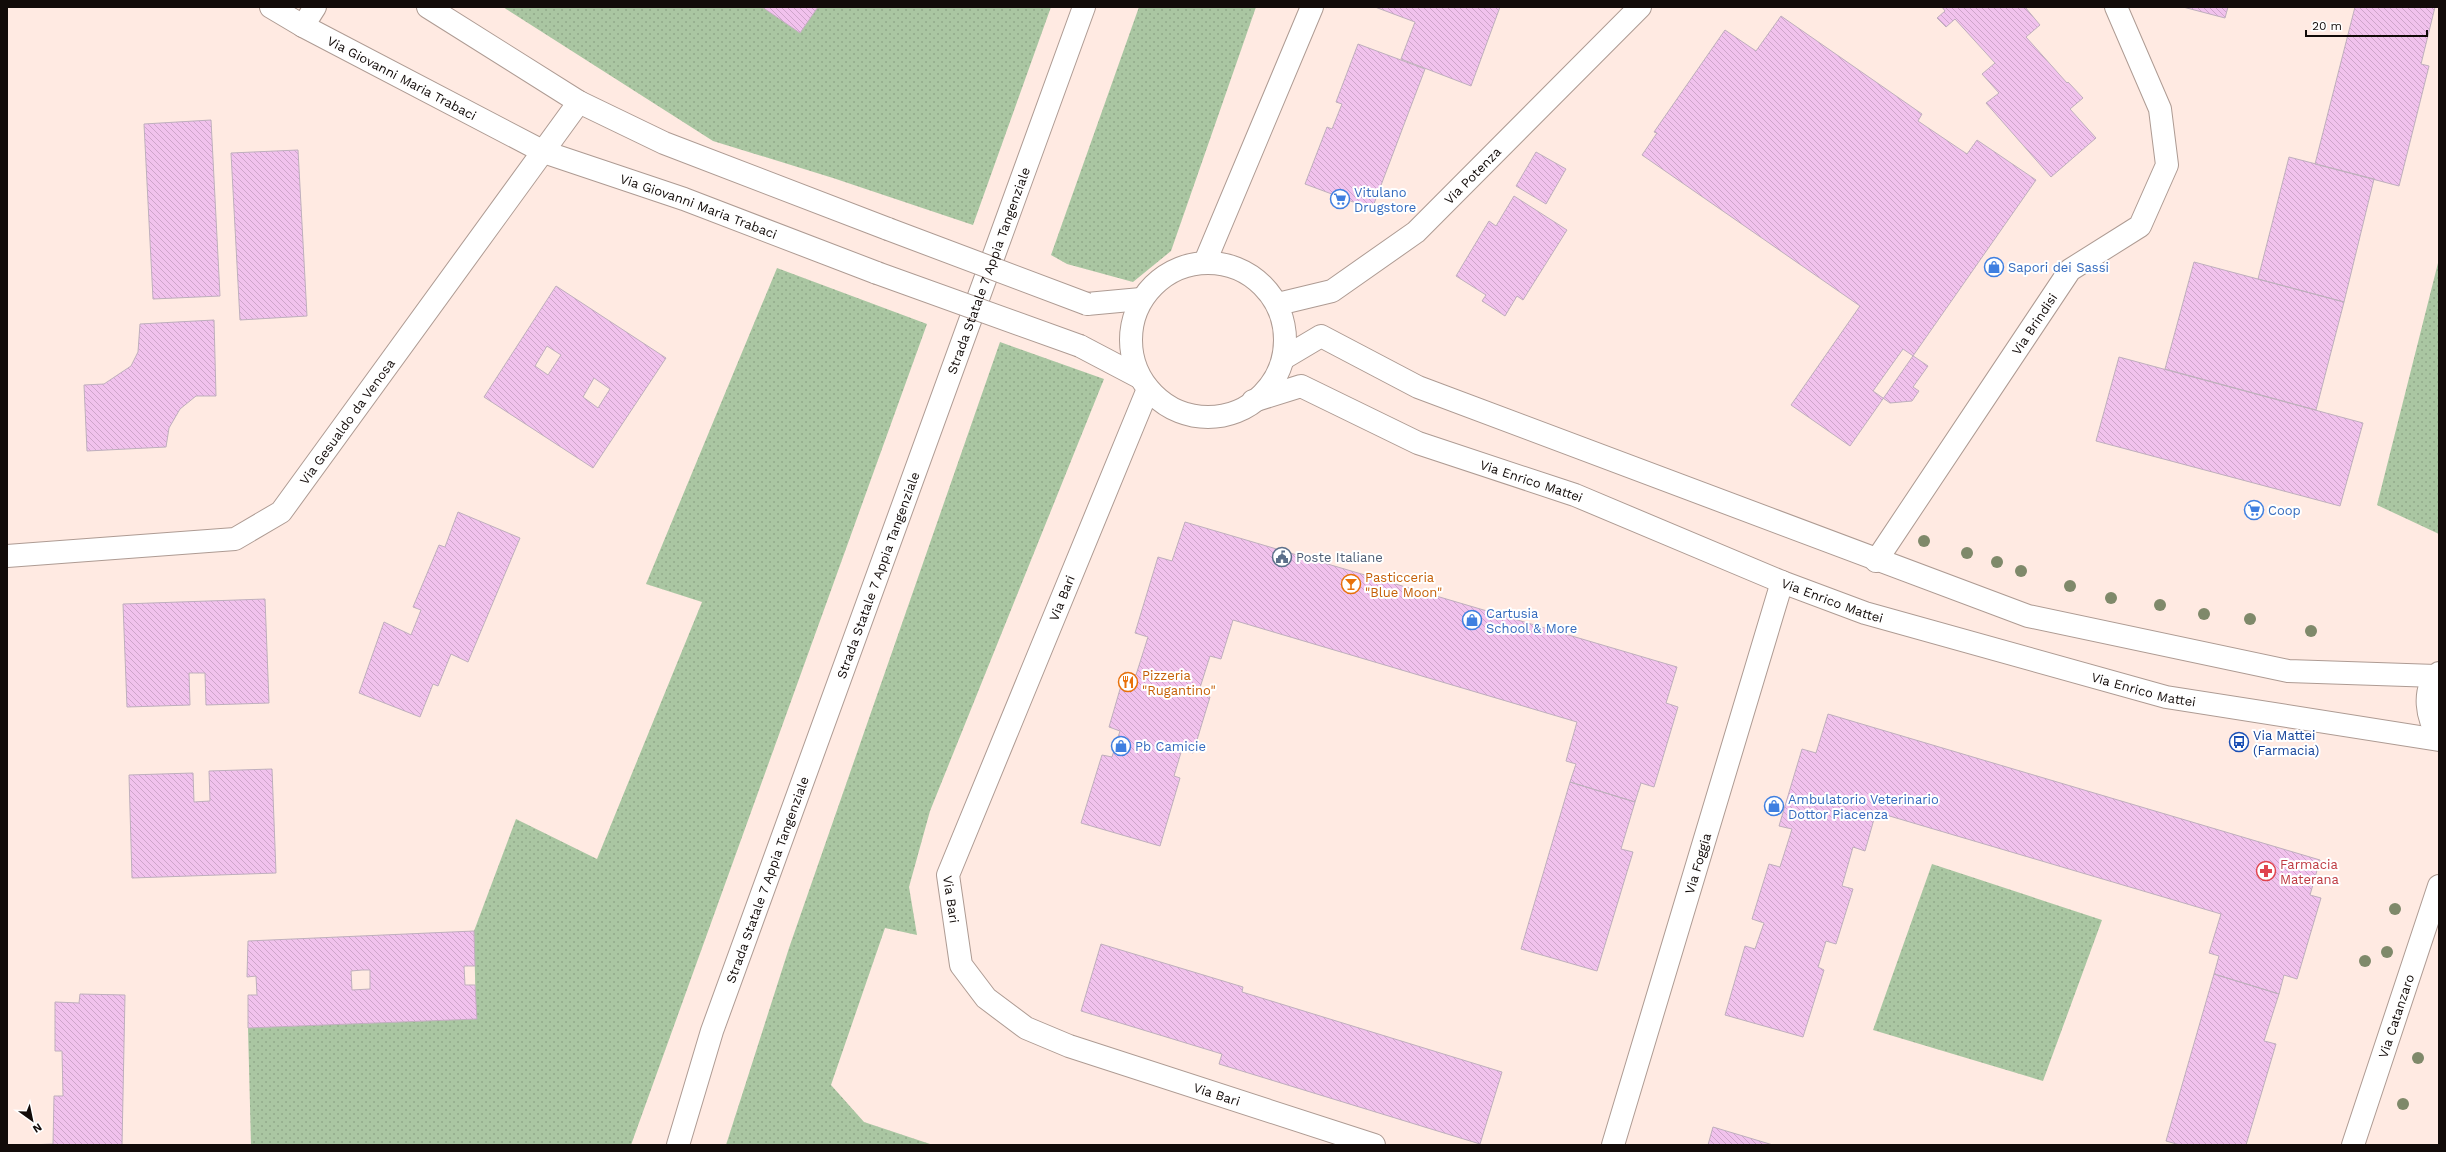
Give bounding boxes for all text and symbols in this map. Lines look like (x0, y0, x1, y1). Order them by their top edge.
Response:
scale bar (2306, 12, 2427, 38)
text: 20 m (2312, 19, 2342, 33)
street label: Via Giovanni Maria Trabaci (325, 33, 479, 123)
street label: Via Potenza (1441, 143, 1504, 207)
street label: Strada Statale 7 Appia Tangenziale (944, 165, 1033, 376)
street label: Via Giovanni Maria Trabaci (618, 171, 779, 242)
place label: Vitulano Drugstore (1354, 185, 1416, 215)
supermarket icon: Vitulano Drugstore (1329, 188, 1351, 210)
shop icon: Sapori dei Sassi (1983, 256, 2005, 278)
place label: Sapori dei Sassi (2008, 260, 2109, 275)
street label: Via Brindisi (2008, 290, 2060, 357)
street label: Via Gesualdo da Venosa (296, 355, 398, 487)
street label: Via Enrico Mattei (1478, 457, 1585, 505)
street label: Strada Statale 7 Appia Tangenziale (833, 470, 922, 681)
supermarket icon: Coop (2243, 499, 2265, 521)
place label: Coop (2268, 503, 2301, 518)
public building icon: Poste Italiane (1271, 546, 1293, 568)
place label: Poste Italiane (1296, 550, 1383, 565)
place label: Pasticceria "Blue Moon" (1365, 570, 1442, 600)
street label: Via Bari (1046, 573, 1078, 623)
bar icon: Pasticceria "Blue Moon" (1340, 573, 1362, 595)
street label: Via Enrico Mattei (1779, 575, 1885, 625)
place label: Cartusia School & More (1486, 606, 1577, 636)
shop icon: Cartusia School & More (1461, 609, 1483, 631)
place label: Pizzeria "Rugantino" (1142, 668, 1216, 698)
street label: Via Enrico Mattei (2090, 669, 2197, 709)
restaurant icon: Pizzeria "Rugantino" (1117, 671, 1139, 693)
place label: Via Mattei (Farmacia) (2253, 728, 2319, 758)
bus stop icon: Via Mattei (Farmacia) (2228, 731, 2250, 753)
shop icon: Pb Camicie (1110, 735, 1132, 757)
place label: Pb Camicie (1135, 739, 1206, 754)
street label: Strada Statale 7 Appia Tangenziale (723, 774, 811, 985)
place label: Ambulatorio Veterinario Dottor Piacenza (1788, 792, 1939, 822)
shop icon: Ambulatorio Veterinario Dottor Piacenza (1763, 795, 1785, 817)
street label: Via Foggia (1681, 830, 1714, 896)
place label: Farmacia Materana (2280, 857, 2340, 887)
pharmacy icon: Farmacia Materana (2255, 860, 2277, 882)
street label: Via Bari (941, 874, 962, 924)
street label: Via Catanzaro (2375, 972, 2417, 1060)
street label: Via Bari (1192, 1079, 1242, 1109)
north arrow (12, 1100, 52, 1140)
text: N (30, 1120, 44, 1136)

